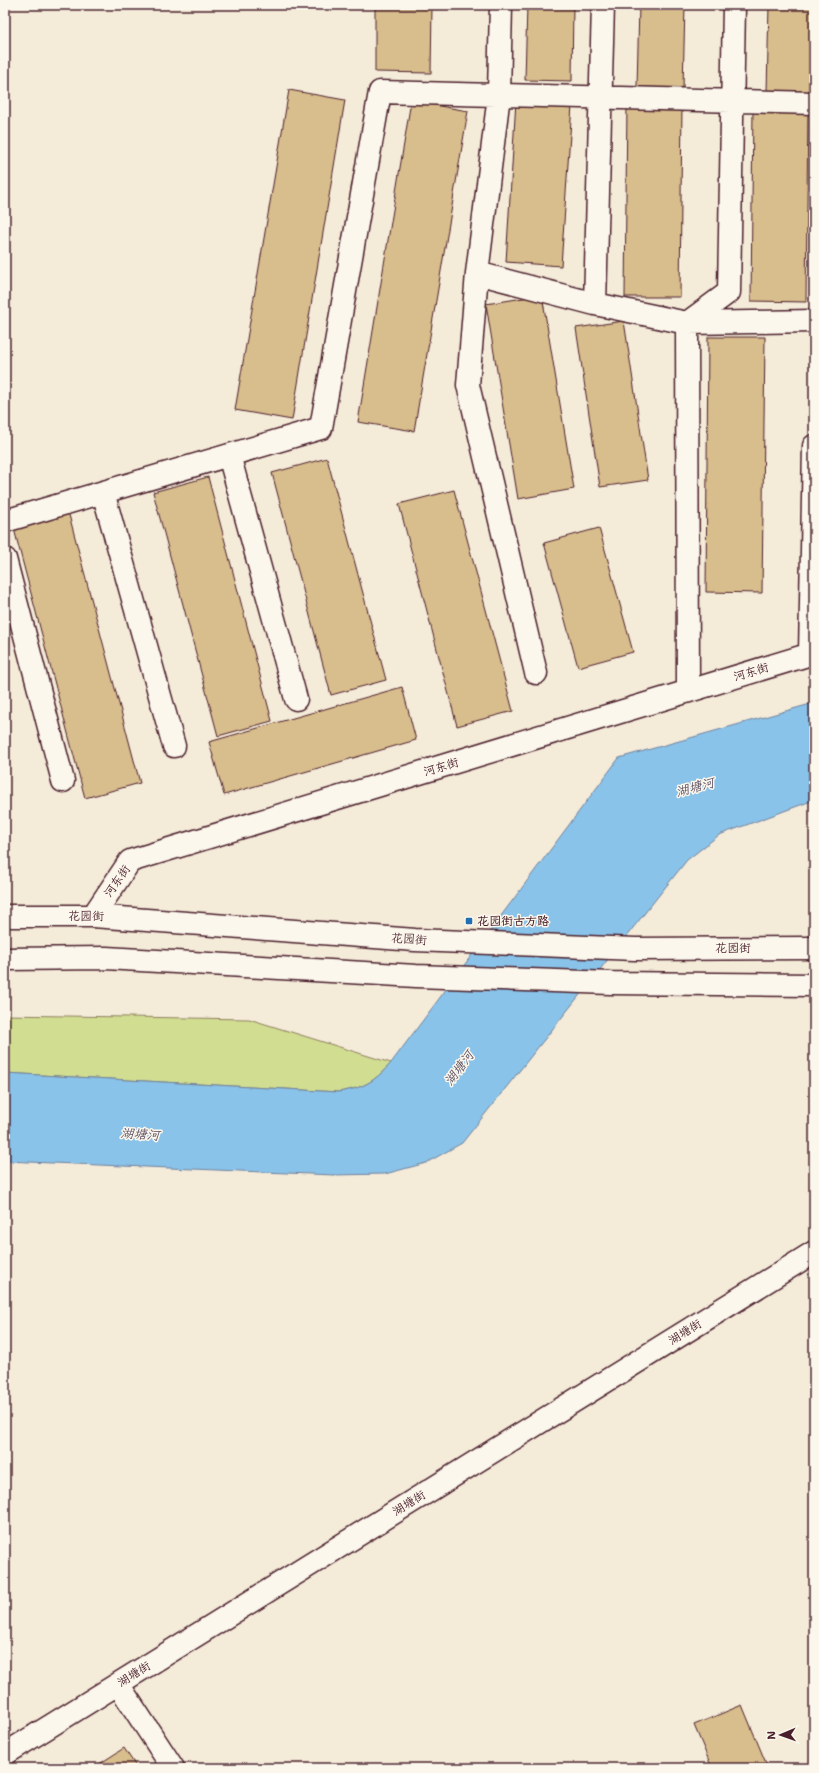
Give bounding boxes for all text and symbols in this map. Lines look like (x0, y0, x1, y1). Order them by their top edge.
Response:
street label: 河东街 (731, 659, 771, 685)
street label: 河东街 (421, 754, 461, 780)
water label: 湖塘河 (674, 773, 718, 800)
street label: 河东街 (100, 862, 134, 900)
street label: 花园街 (68, 908, 104, 924)
place label: 花园街古方路 (477, 913, 549, 929)
marker: 花园街古方路 (464, 916, 474, 926)
street label: 花园街 (390, 930, 428, 948)
street label: 花园街 (715, 940, 751, 956)
water label: 湖塘河 (440, 1046, 479, 1089)
water label: 湖塘河 (120, 1124, 162, 1144)
street label: 湖塘街 (665, 1316, 705, 1348)
street label: 湖塘街 (389, 1487, 429, 1519)
street label: 湖塘街 (114, 1658, 154, 1690)
north arrow (761, 1715, 801, 1755)
text: N (764, 1730, 779, 1740)

